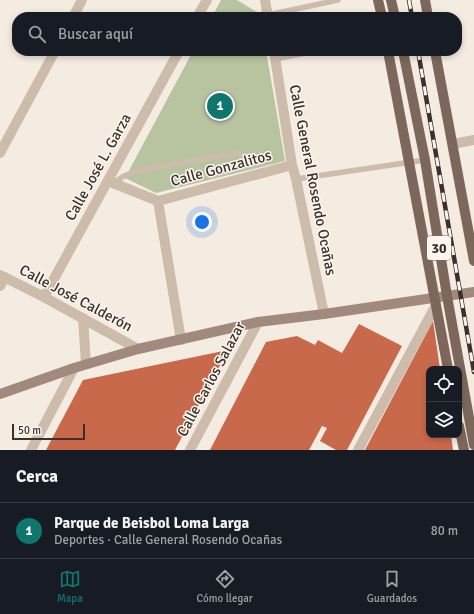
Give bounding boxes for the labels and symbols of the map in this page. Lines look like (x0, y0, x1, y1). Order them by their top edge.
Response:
street label: Calle General Rosendo Ocañas (286, 83, 340, 277)
pin: 1 (207, 91, 233, 121)
street label: Calle José L. Garza (61, 110, 135, 224)
street label: Calle Gonzalitos (169, 146, 274, 190)
your location (192, 212, 212, 232)
road number: 30 (427, 236, 451, 260)
street label: Calle José Calderón (16, 261, 136, 335)
street label: Calle Carlos Salazar (173, 318, 249, 440)
scale bar (12, 422, 85, 441)

